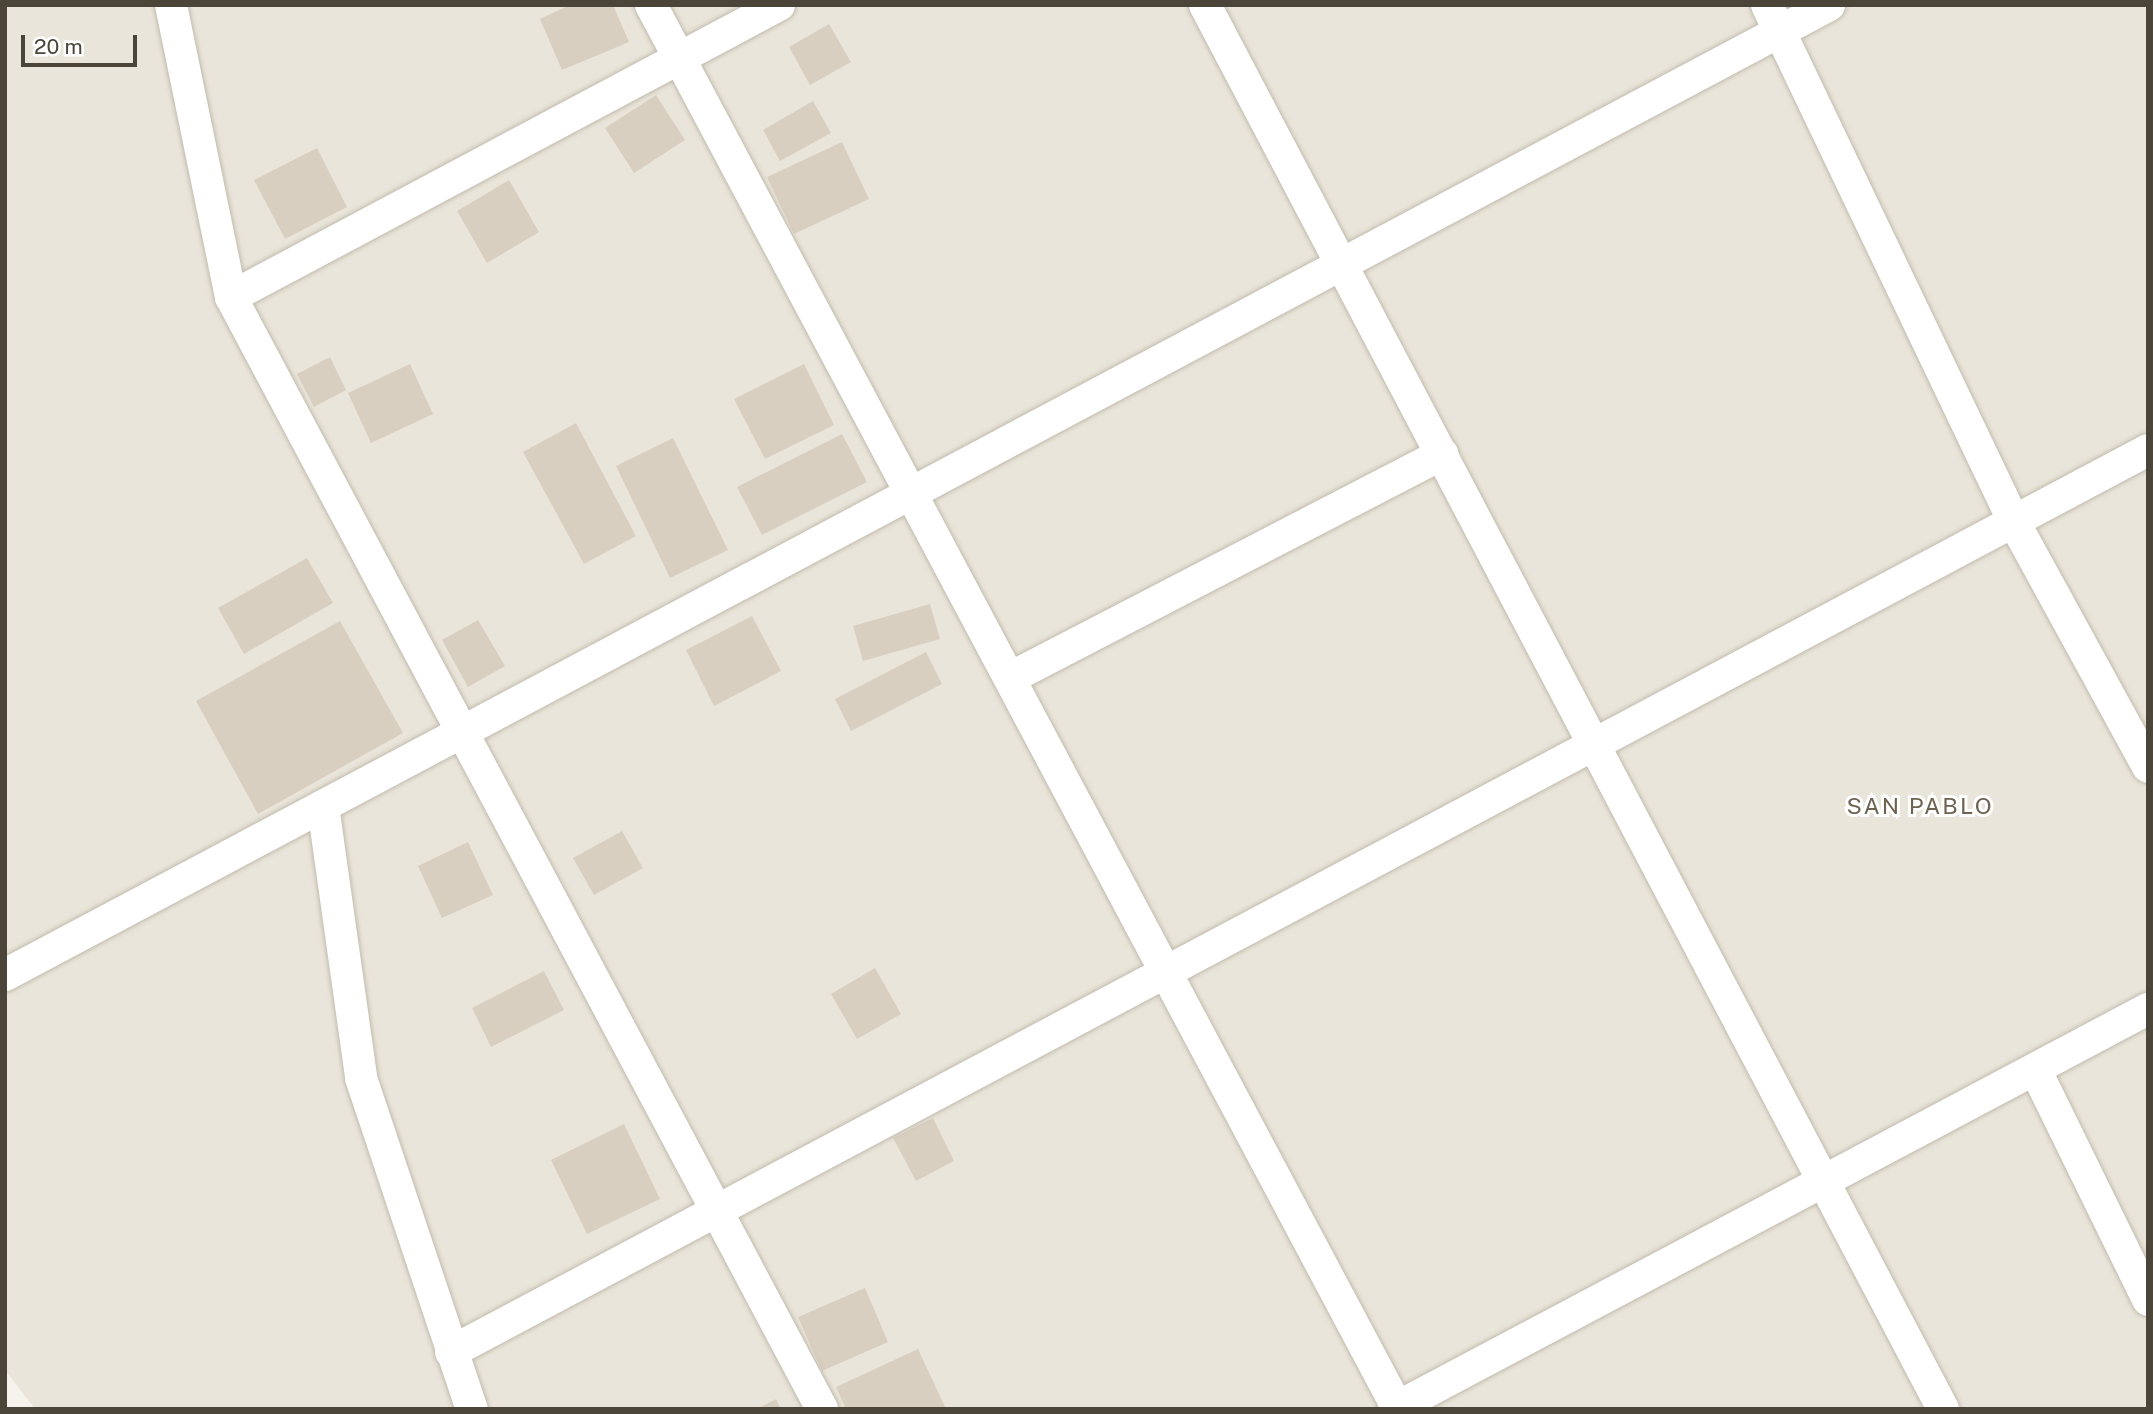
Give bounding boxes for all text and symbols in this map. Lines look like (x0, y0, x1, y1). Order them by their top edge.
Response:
scale bar (24, 21, 140, 65)
text: 20 m (34, 34, 83, 59)
district label: SAN PABLO (1848, 792, 1992, 820)

